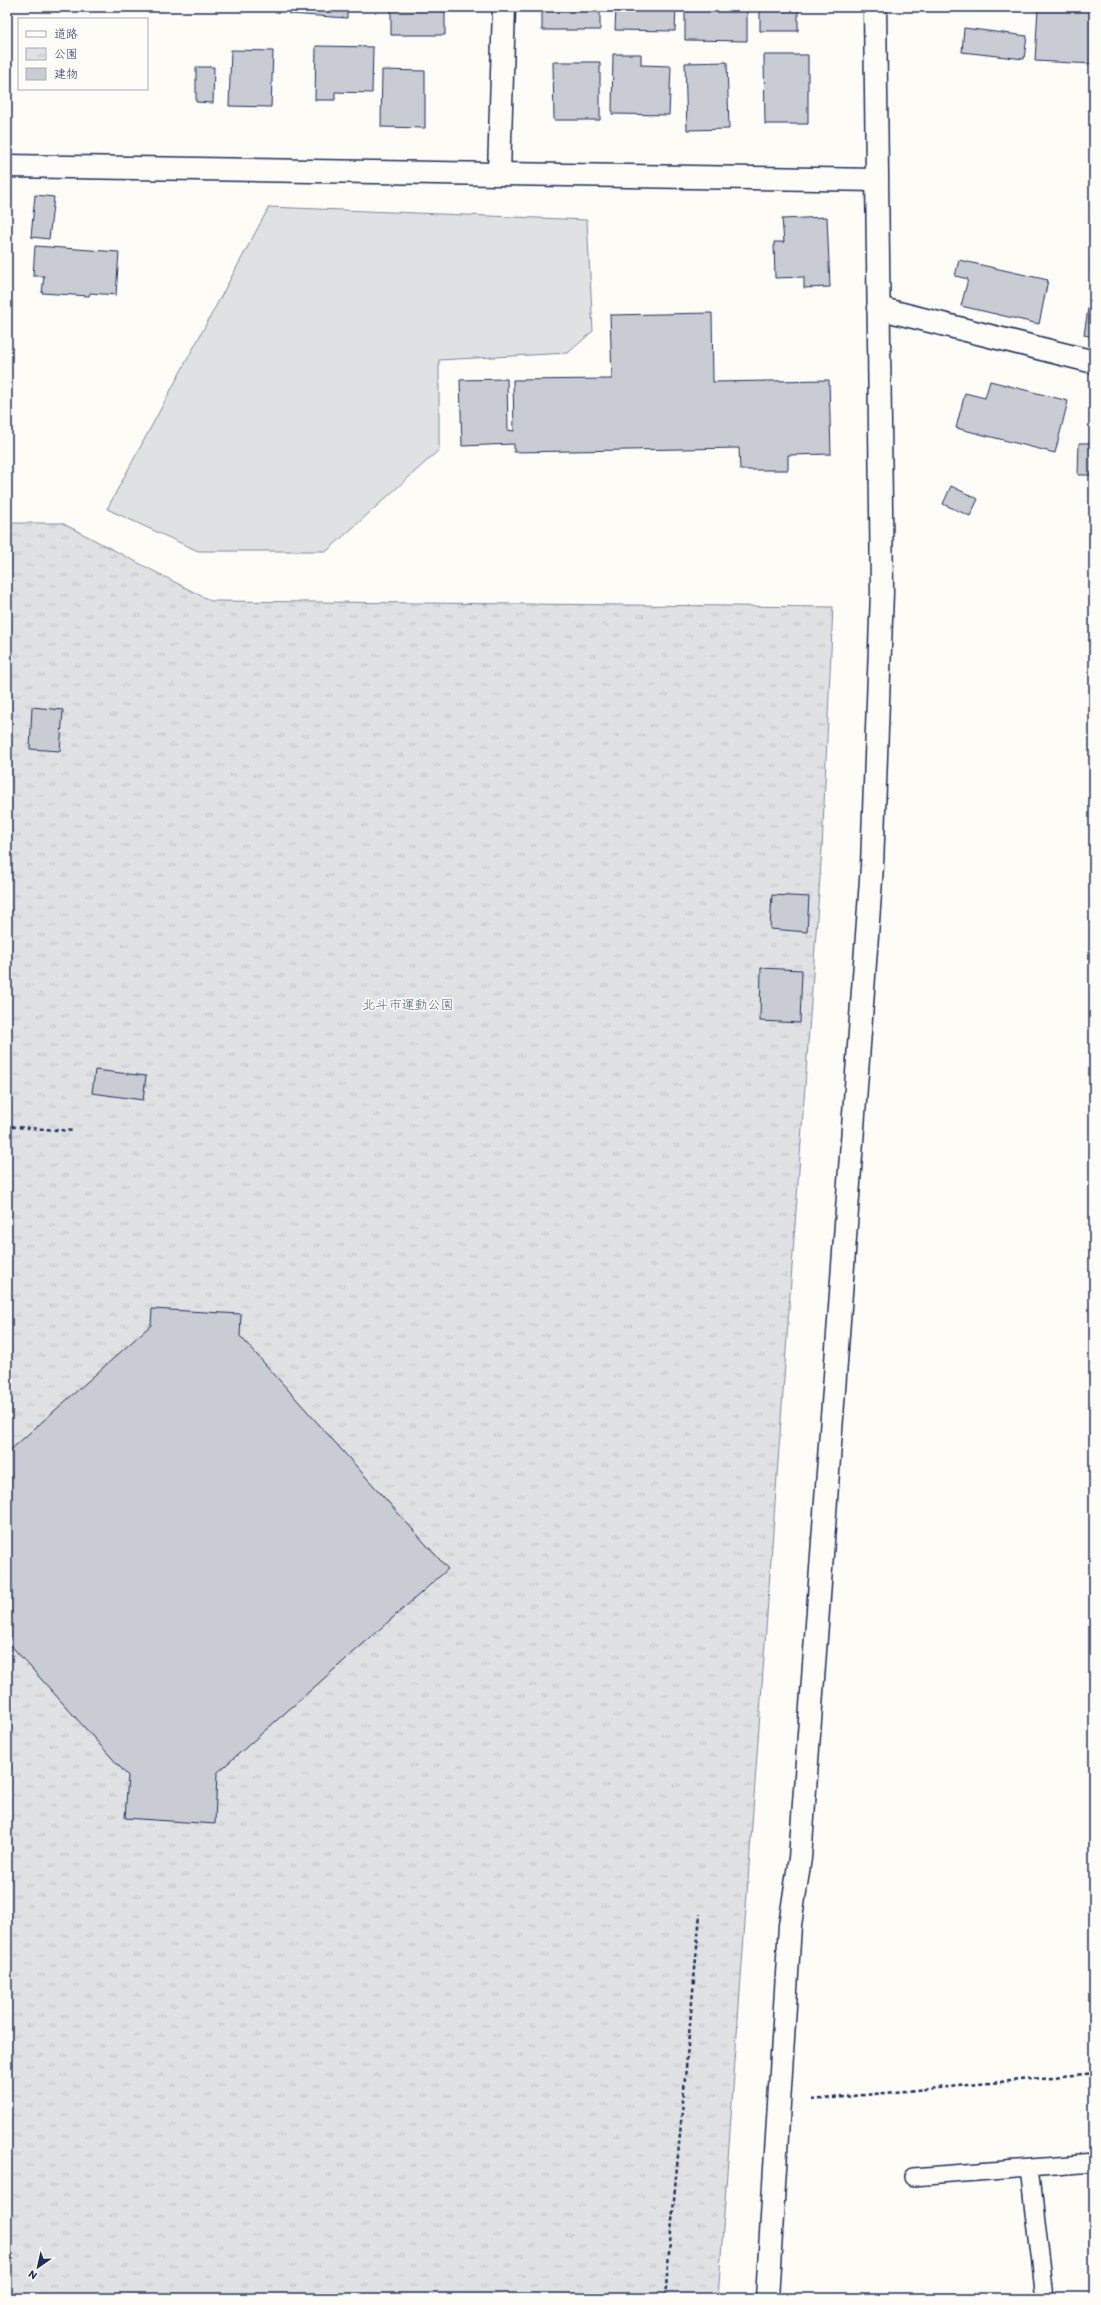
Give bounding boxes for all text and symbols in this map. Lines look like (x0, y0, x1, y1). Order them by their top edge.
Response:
legend (18, 18, 148, 90)
text: 道路 (54, 27, 78, 41)
text: 公園 (54, 47, 78, 61)
text: 建物 (54, 67, 78, 81)
park label: 北斗市運動公園 (362, 997, 454, 1012)
north arrow (18, 2247, 58, 2287)
text: N (26, 2267, 39, 2282)

